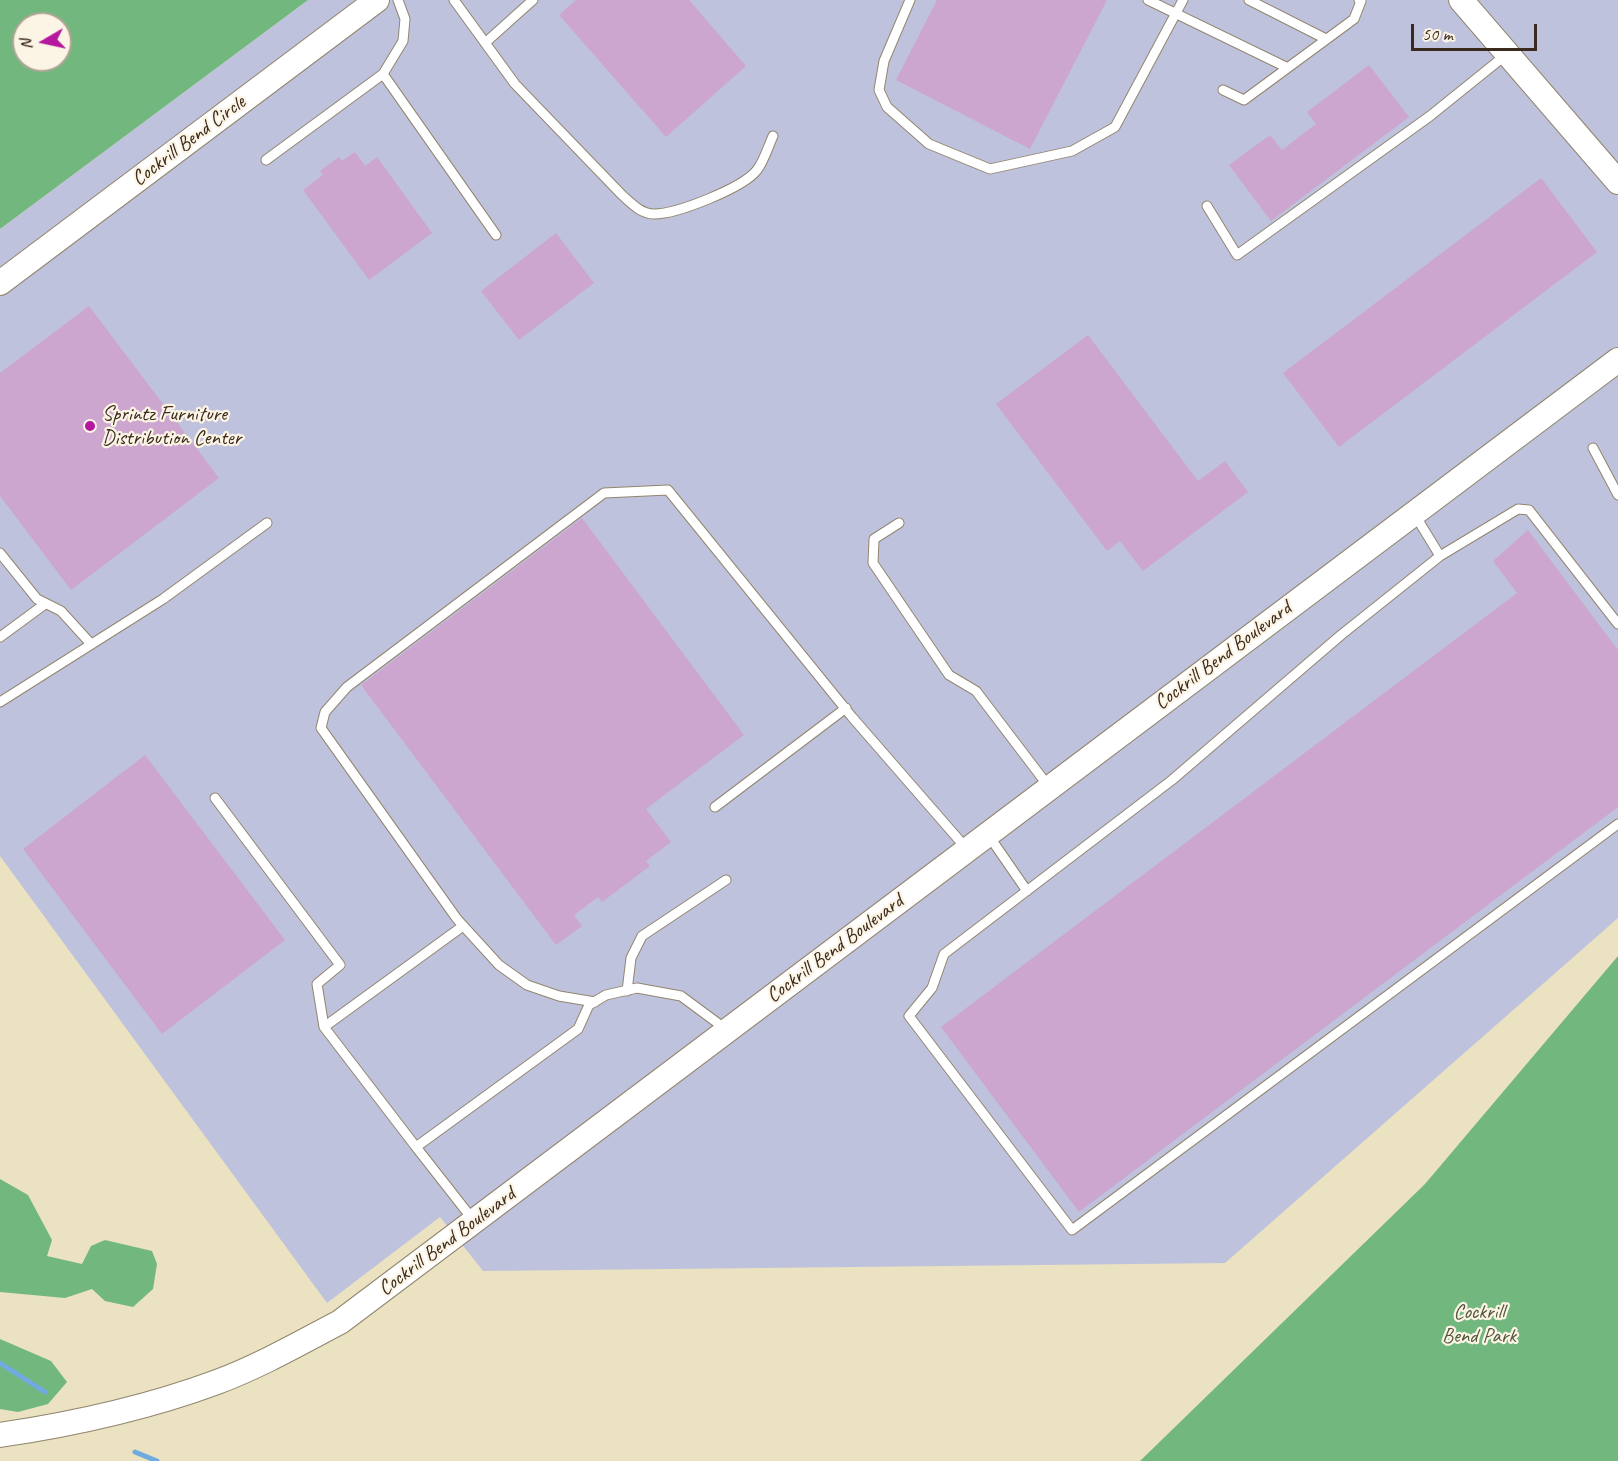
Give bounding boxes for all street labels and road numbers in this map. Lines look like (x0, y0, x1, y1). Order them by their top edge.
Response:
street label: Cockrill Bend Circle (127, 90, 251, 192)
street label: Cockrill Bend Boulevard (1150, 596, 1296, 716)
street label: Cockrill Bend Boulevard (762, 889, 908, 1009)
street label: Cockrill Bend Boulevard (374, 1182, 520, 1302)

